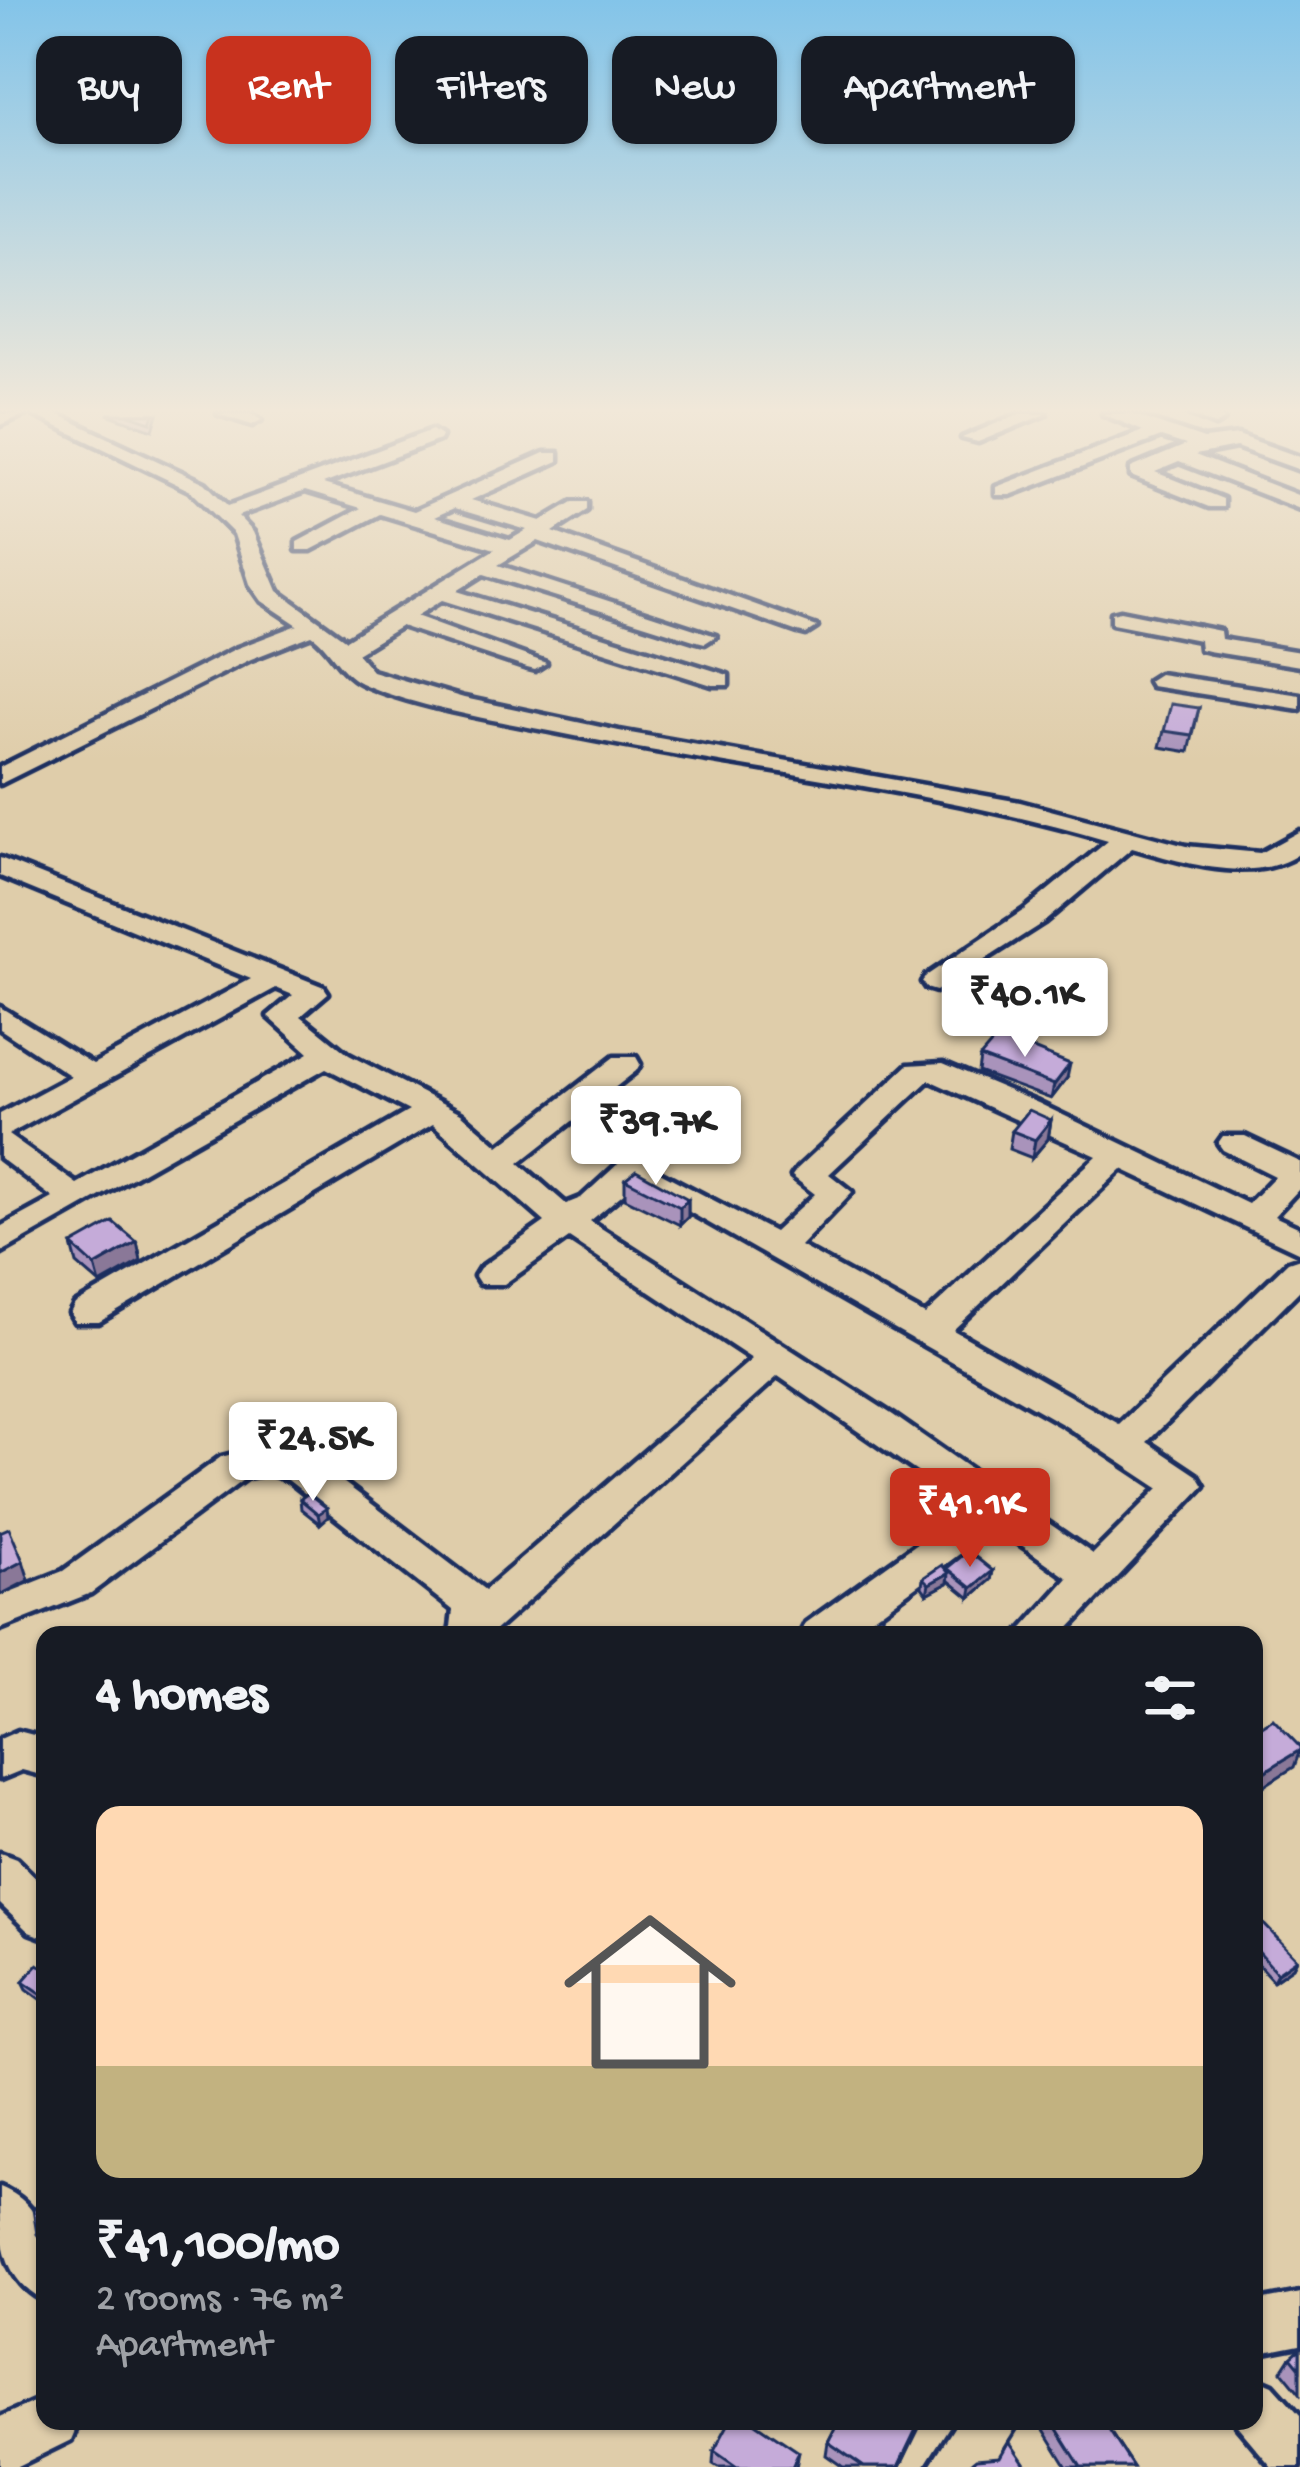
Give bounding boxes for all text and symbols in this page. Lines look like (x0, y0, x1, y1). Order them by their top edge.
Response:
chip: Buy (36, 36, 182, 144)
chip: Rent (206, 36, 371, 144)
chip: Filters (395, 36, 588, 144)
chip: New (612, 36, 777, 144)
chip: Apartment (801, 36, 1075, 144)
pin: ₹40.1K (927, 958, 1123, 1060)
text: ₹40.1K (969, 974, 1081, 1020)
pin: ₹39.7K (558, 1086, 754, 1188)
text: ₹39.7K (598, 1102, 714, 1148)
pin: ₹24.5K (215, 1402, 411, 1504)
text: ₹24.5K (256, 1418, 370, 1464)
pin: ₹41.1K (872, 1468, 1068, 1570)
text: ₹41.1K (917, 1484, 1023, 1530)
icon: filters (1137, 1665, 1203, 1731)
text: 4 homes (96, 1668, 267, 1728)
icon: home (542, 1884, 758, 2100)
text: ₹41,100/mo (96, 2218, 339, 2278)
text: 2 rooms · 76 m² (96, 2278, 344, 2324)
text: Apartment (96, 2324, 272, 2370)

